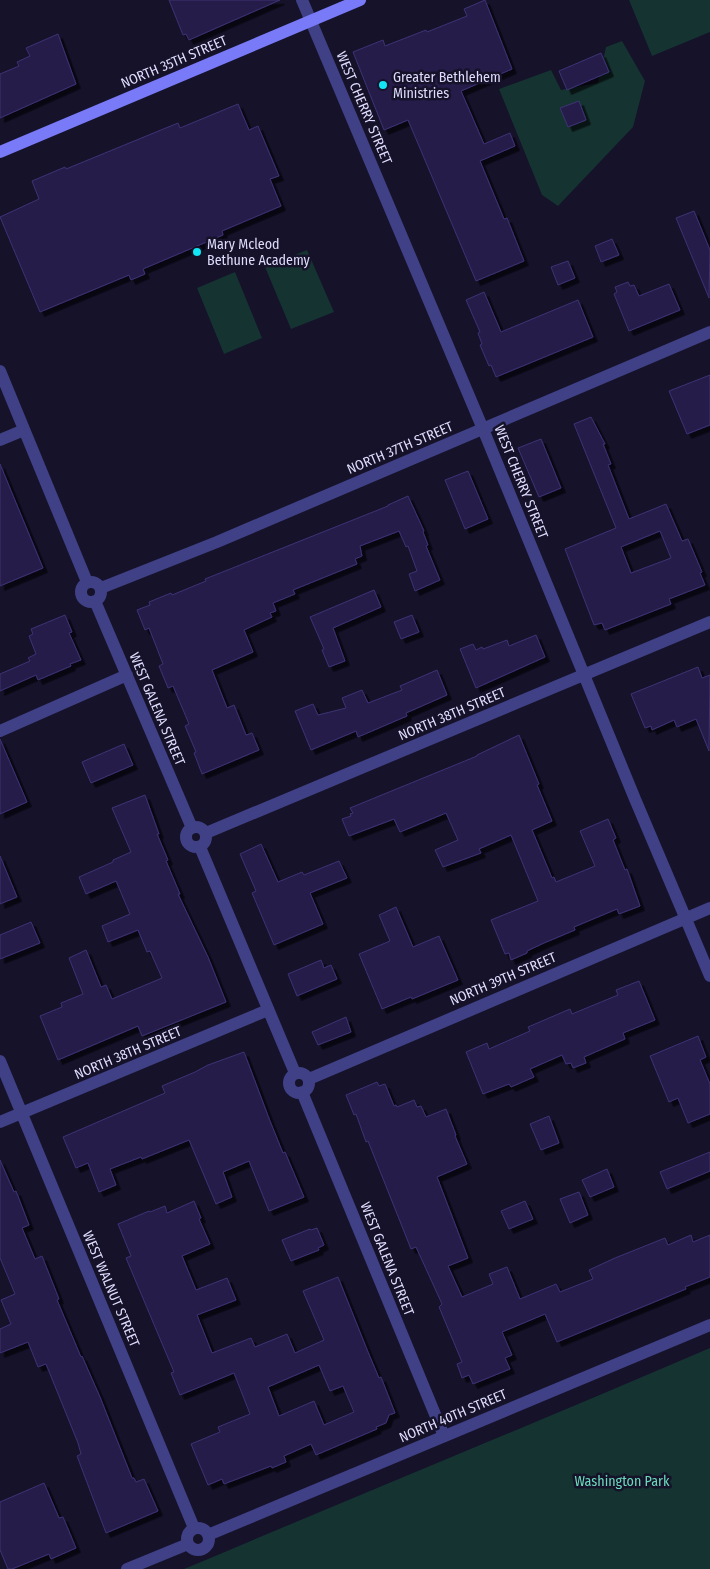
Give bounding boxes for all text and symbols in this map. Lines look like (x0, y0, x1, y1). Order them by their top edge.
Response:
street label: NORTH 35TH STREET (118, 32, 230, 92)
street label: WEST CHERRY STREET (333, 49, 396, 167)
place label: Greater Bethlehem Ministries (393, 69, 501, 102)
marker: Greater Bethlehem Ministries (377, 79, 389, 91)
place label: Mary Mcleod Bethune Academy (207, 236, 311, 269)
marker: Mary Mcleod Bethune Academy (191, 246, 203, 258)
street label: NORTH 37TH STREET (344, 418, 456, 478)
street label: WEST CHERRY STREET (490, 423, 552, 542)
street label: WEST GALENA STREET (126, 650, 189, 768)
street label: NORTH 38TH STREET (396, 684, 509, 744)
street label: NORTH 39TH STREET (447, 949, 559, 1009)
street label: NORTH 38TH STREET (72, 1023, 185, 1083)
street label: WEST GALENA STREET (356, 1200, 418, 1319)
street label: WEST WALNUT STREET (79, 1228, 143, 1350)
street label: NORTH 40TH STREET (397, 1385, 510, 1446)
park label: Washington Park (575, 1473, 670, 1490)

